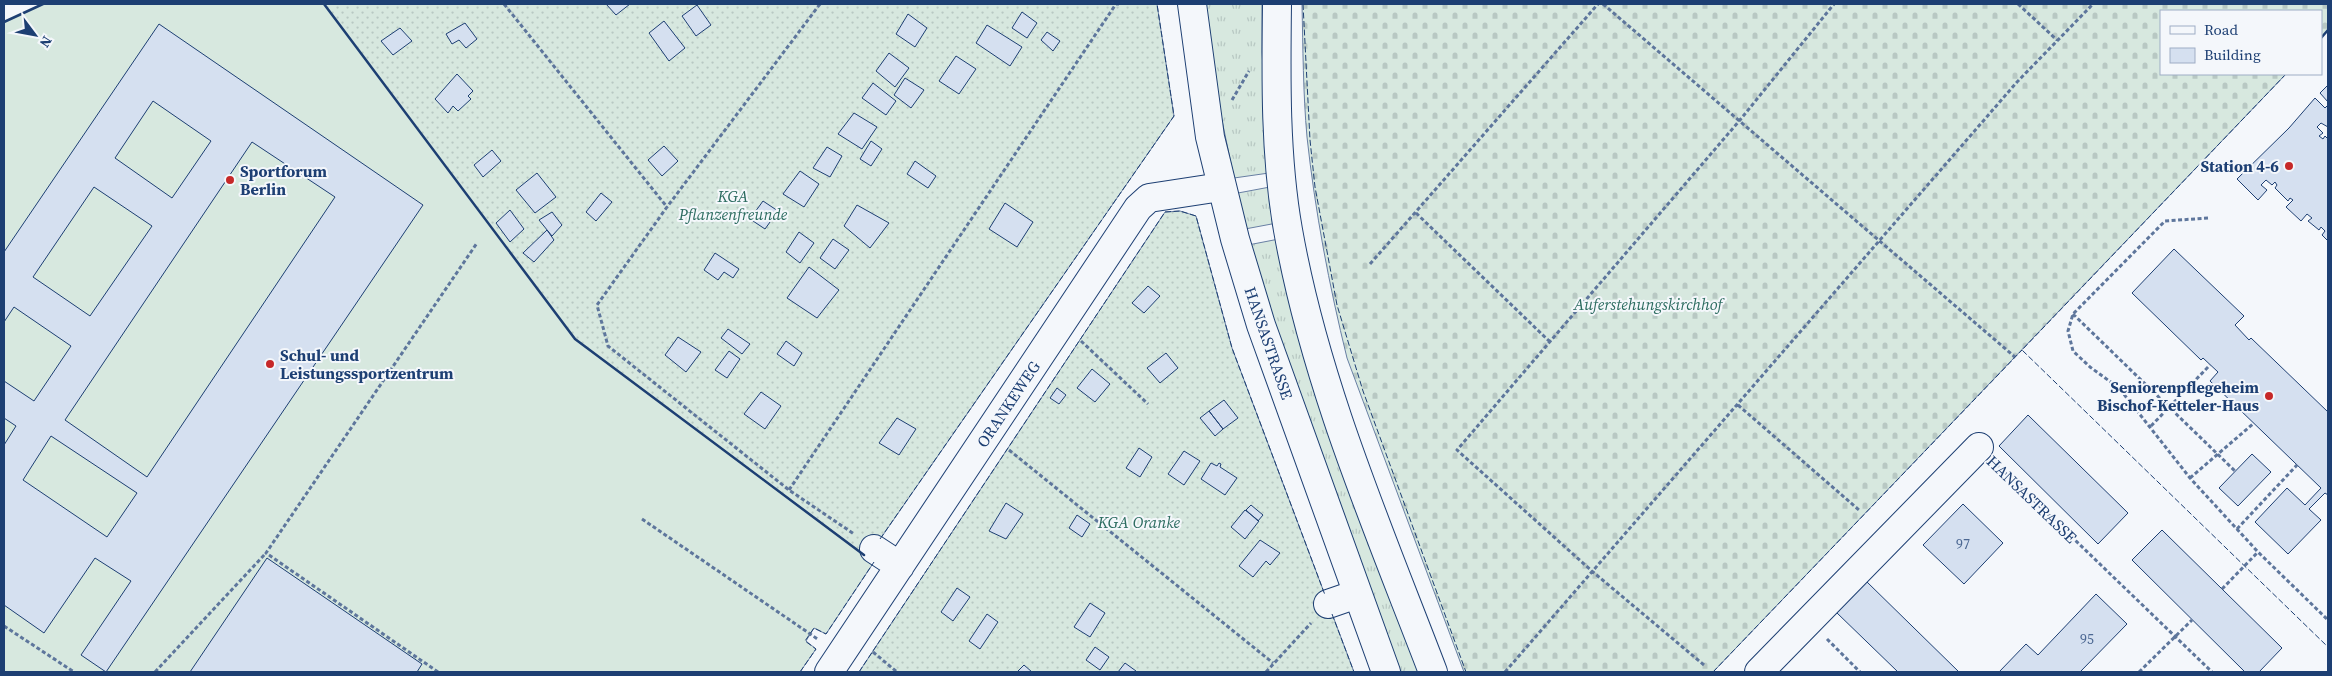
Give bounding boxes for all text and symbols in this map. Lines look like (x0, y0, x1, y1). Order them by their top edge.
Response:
north arrow (10, 10, 60, 60)
legend (2160, 10, 2322, 75)
text: Road (2204, 19, 2238, 40)
text: N (35, 32, 57, 52)
text: Building (2204, 44, 2261, 65)
place label: Station 4-6 (2200, 155, 2279, 177)
place label: Sportforum Berlin (240, 160, 327, 200)
marker: Station 4-6 (2283, 160, 2295, 172)
marker: Sportforum Berlin (224, 174, 236, 186)
park label: KGA Pflanzenfreunde (678, 185, 788, 225)
street label: HANSASTRASSE (1239, 284, 1299, 403)
park label: Auferstehungskirchhof (1573, 293, 1726, 315)
place label: Schul- und Leistungssportzentrum (280, 344, 454, 384)
street label: ORANKEWEG (971, 356, 1045, 451)
marker: Schul- und Leistungssportzentrum (264, 358, 276, 370)
place label: Seniorenpflegeheim Bischof-Ketteler-Haus (2097, 376, 2259, 416)
marker: Seniorenpflegeheim Bischof-Ketteler-Haus (2263, 390, 2275, 402)
street label: HANSASTRASSE (1982, 450, 2082, 548)
park label: KGA Oranke (1097, 511, 1181, 533)
house number: 97 (1956, 534, 1970, 554)
house number: 95 (2080, 629, 2094, 649)

